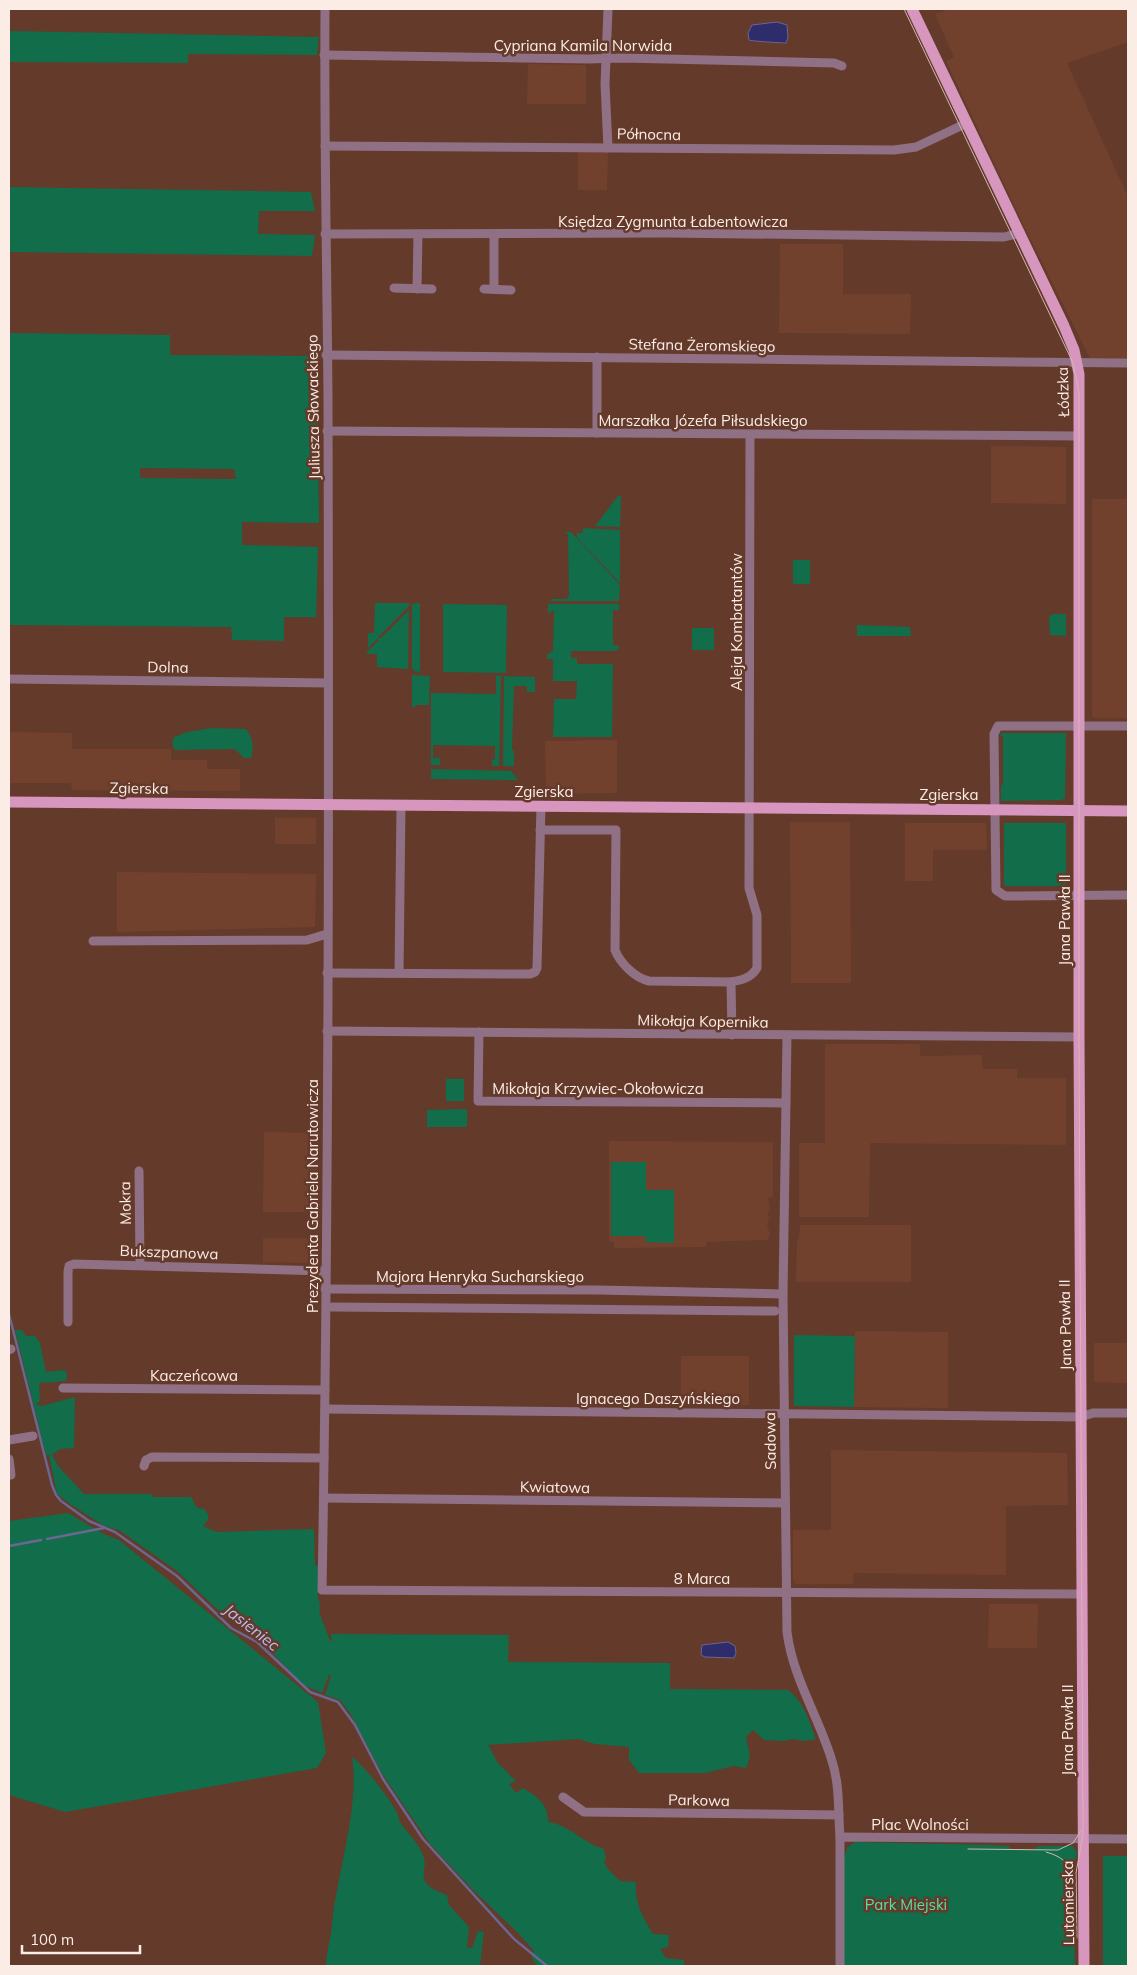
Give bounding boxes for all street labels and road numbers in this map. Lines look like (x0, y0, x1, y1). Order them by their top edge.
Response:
street label: Cypriana Kamila Norwida (494, 36, 672, 55)
street label: Północna (617, 124, 681, 144)
street label: Księdza Zygmunta Łabentowicza (558, 212, 788, 231)
street label: Juliusza Słowackiego (302, 334, 324, 480)
street label: Stefana Żeromskiego (628, 334, 776, 356)
street label: Łódzka (1053, 367, 1073, 418)
street label: Marszałka Józefa Piłsudskiego (598, 411, 808, 430)
street label: Aleja Kombatantów (727, 553, 746, 691)
street label: Dolna (147, 657, 189, 677)
street label: Zgierska (109, 778, 169, 798)
street label: Zgierska (515, 782, 573, 801)
street label: Zgierska (920, 785, 978, 804)
street label: Jana Pawła II (1055, 874, 1074, 966)
street label: Mikołaja Kopernika (637, 1010, 769, 1032)
street label: Prezydenta Gabriela Narutowicza (303, 1079, 322, 1313)
street label: Mikołaja Krzywiec-Okołowicza (492, 1079, 704, 1098)
street label: Mokra (115, 1181, 135, 1225)
street label: Bukszpanowa (119, 1241, 219, 1263)
street label: Majora Henryka Sucharskiego (376, 1267, 584, 1286)
street label: Jana Pawła II (1055, 1279, 1075, 1371)
street label: Kaczeńcowa (150, 1366, 238, 1385)
street label: Ignacego Daszyńskiego (576, 1389, 740, 1408)
street label: Sadowa (760, 1412, 780, 1470)
street label: Kwiatowa (520, 1477, 590, 1497)
street label: 8 Marca (674, 1569, 730, 1588)
street label: Jana Pawła II (1058, 1684, 1077, 1776)
street label: Parkowa (668, 1790, 730, 1810)
street label: Plac Wolności (871, 1815, 969, 1834)
street label: Lutomierska (1058, 1860, 1078, 1946)

